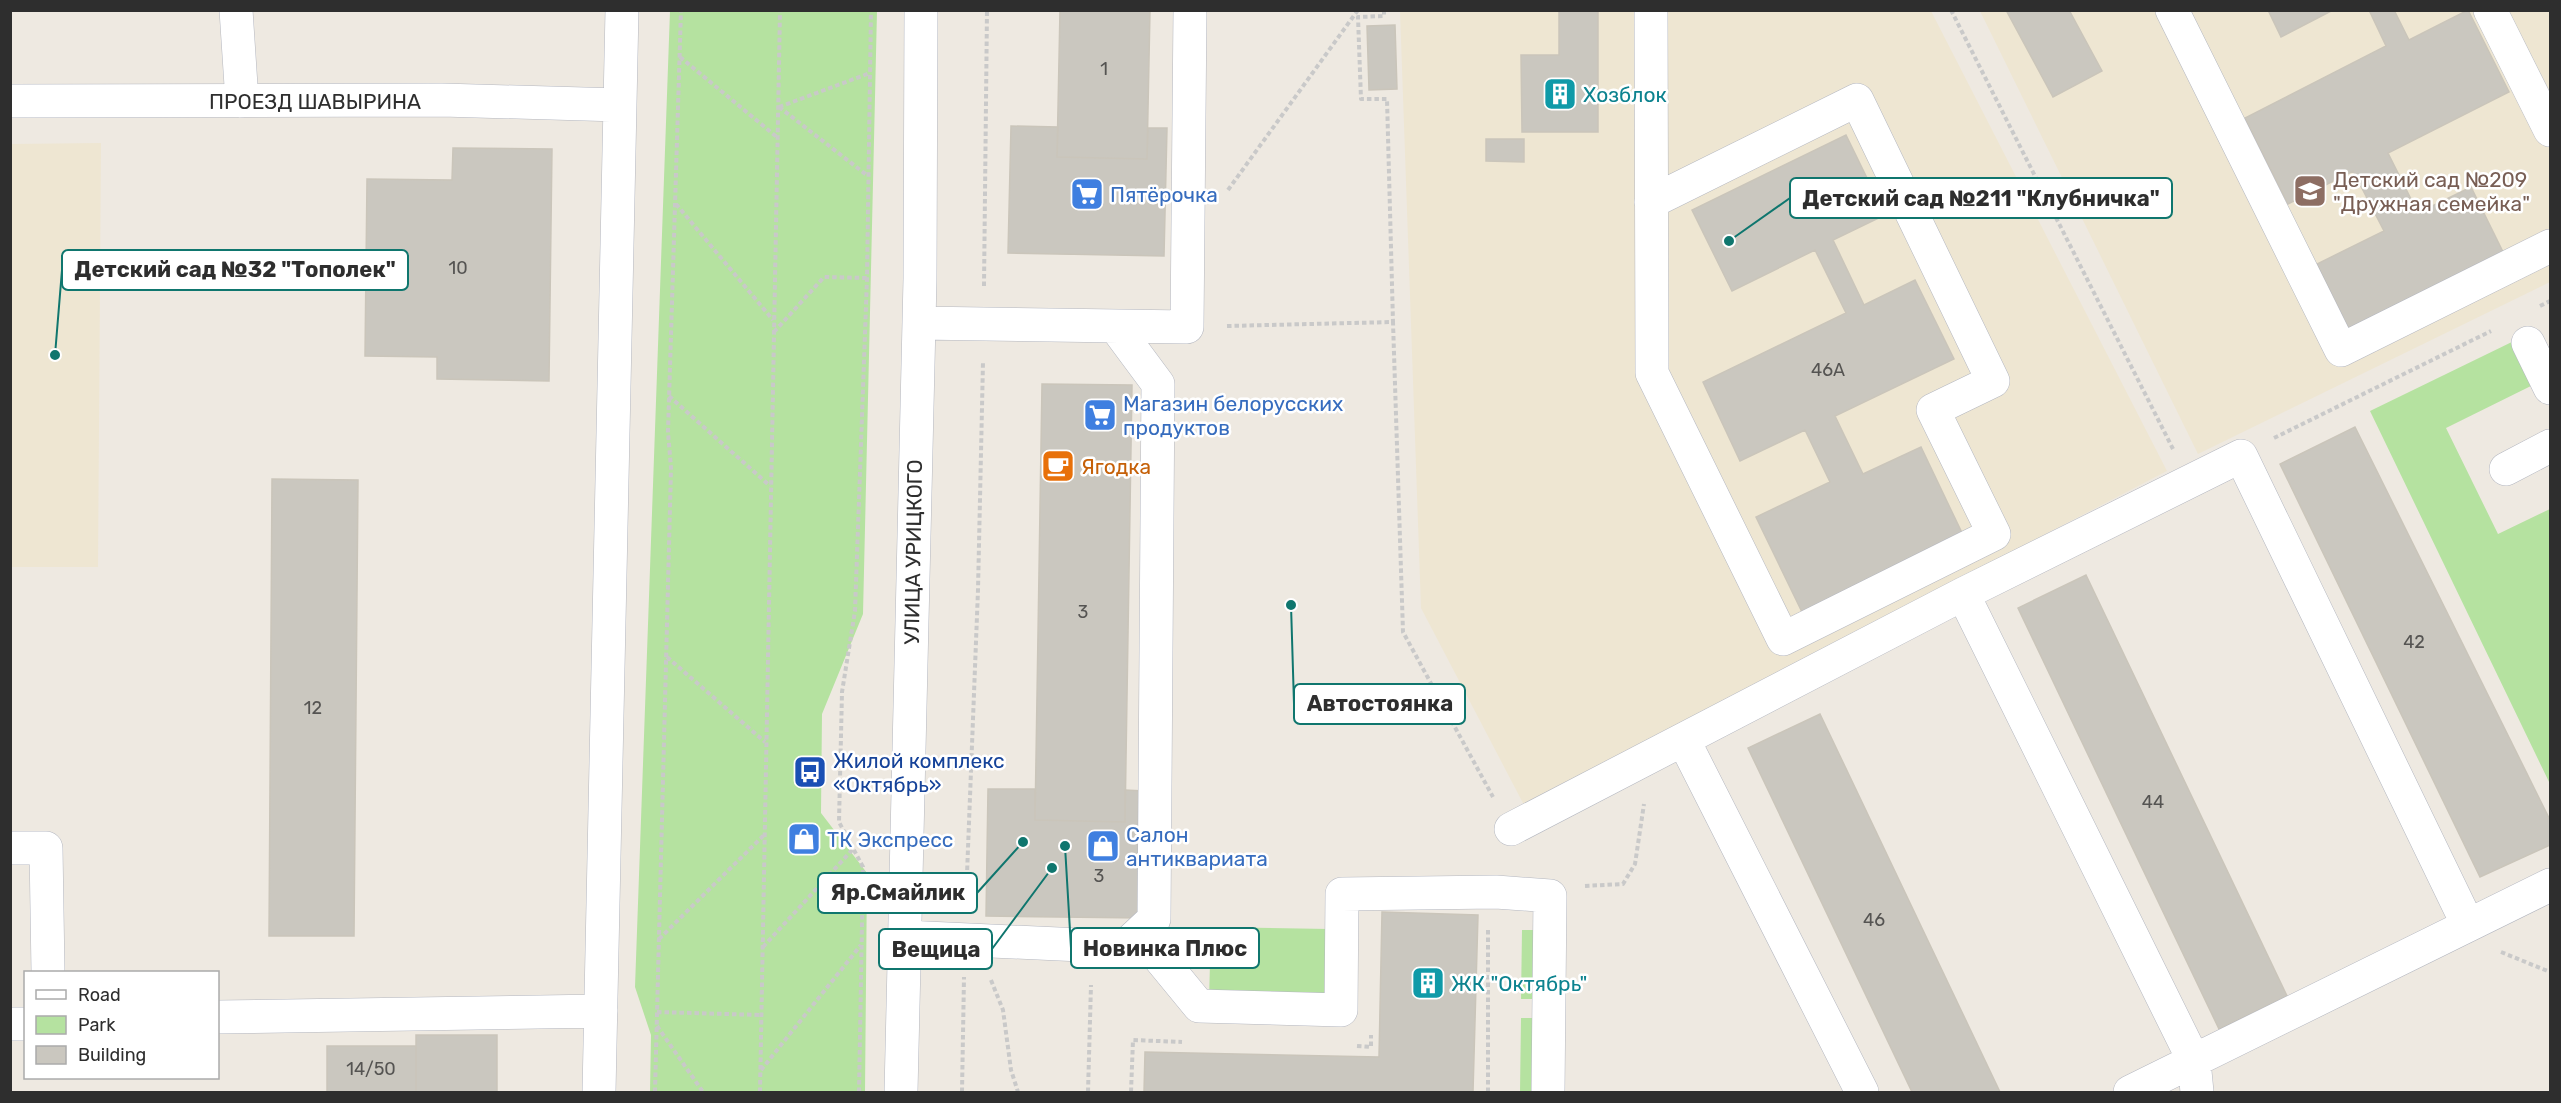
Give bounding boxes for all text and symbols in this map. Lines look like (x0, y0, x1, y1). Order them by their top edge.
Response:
house number: 1 (1100, 58, 1108, 80)
building icon: Хозблок (1542, 76, 1578, 112)
place label: Хозблок (1583, 82, 1667, 107)
street label: ПРОЕЗД ШАВЫРИНА (209, 89, 421, 114)
place label: Детский сад №209 "Дружная семейка" (2333, 167, 2530, 216)
school or university icon: Детский сад №209 "Дружная семейка" (2292, 173, 2328, 209)
supermarket icon: Пятёрочка (1069, 176, 1105, 212)
callout: Детский сад №211 "Клубничка" (1790, 178, 2172, 218)
place label: Пятёрочка (1110, 182, 1218, 207)
text: Детский сад №211 "Клубничка" (1802, 185, 2160, 212)
callout: Детский сад №32 "Тополек" (62, 250, 408, 290)
text: Детский сад №32 "Тополек" (74, 256, 396, 283)
house number: 10 (448, 257, 468, 279)
house number: 46А (1811, 359, 1845, 381)
place label: Магазин белорусских продуктов (1123, 391, 1343, 440)
supermarket icon: Магазин белорусских продуктов (1082, 397, 1118, 433)
cafe icon: Ягодка (1040, 448, 1076, 484)
place label: Ягодка (1081, 454, 1151, 479)
street label: УЛИЦА УРИЦКОГО (899, 459, 927, 645)
house number: 3 (1078, 601, 1088, 623)
house number: 42 (2403, 631, 2425, 653)
callout: Автостоянка (1294, 684, 1465, 724)
text: Автостоянка (1307, 690, 1453, 717)
house number: 12 (304, 697, 322, 719)
place label: Жилой комплекс «Октябрь» (833, 748, 1005, 797)
bus stop icon: Жилой комплекс «Октябрь» (792, 754, 828, 790)
house number: 44 (2142, 791, 2164, 813)
shop icon: ТК Экспресс (786, 821, 822, 857)
place label: Салон антиквариата (1126, 822, 1268, 871)
place label: ТК Экспресс (827, 827, 953, 852)
shop icon: Салон антиквариата (1085, 828, 1121, 864)
house number: 3 (1094, 865, 1104, 887)
callout: Яр.Смайлик (818, 873, 977, 913)
text: Яр.Смайлик (831, 879, 965, 906)
house number: 46 (1863, 909, 1885, 931)
callout: Новинка Плюс (1071, 928, 1259, 968)
callout: Вещица (879, 929, 992, 969)
text: Новинка Плюс (1083, 935, 1247, 962)
text: Вещица (892, 936, 980, 963)
building icon: ЖК "Октябрь" (1410, 965, 1446, 1001)
legend (24, 971, 219, 1079)
place label: ЖК "Октябрь" (1451, 971, 1587, 996)
text: Road (78, 984, 121, 1006)
text: Park (78, 1014, 116, 1036)
text: Building (78, 1044, 146, 1066)
house number: 14/50 (346, 1058, 396, 1080)

